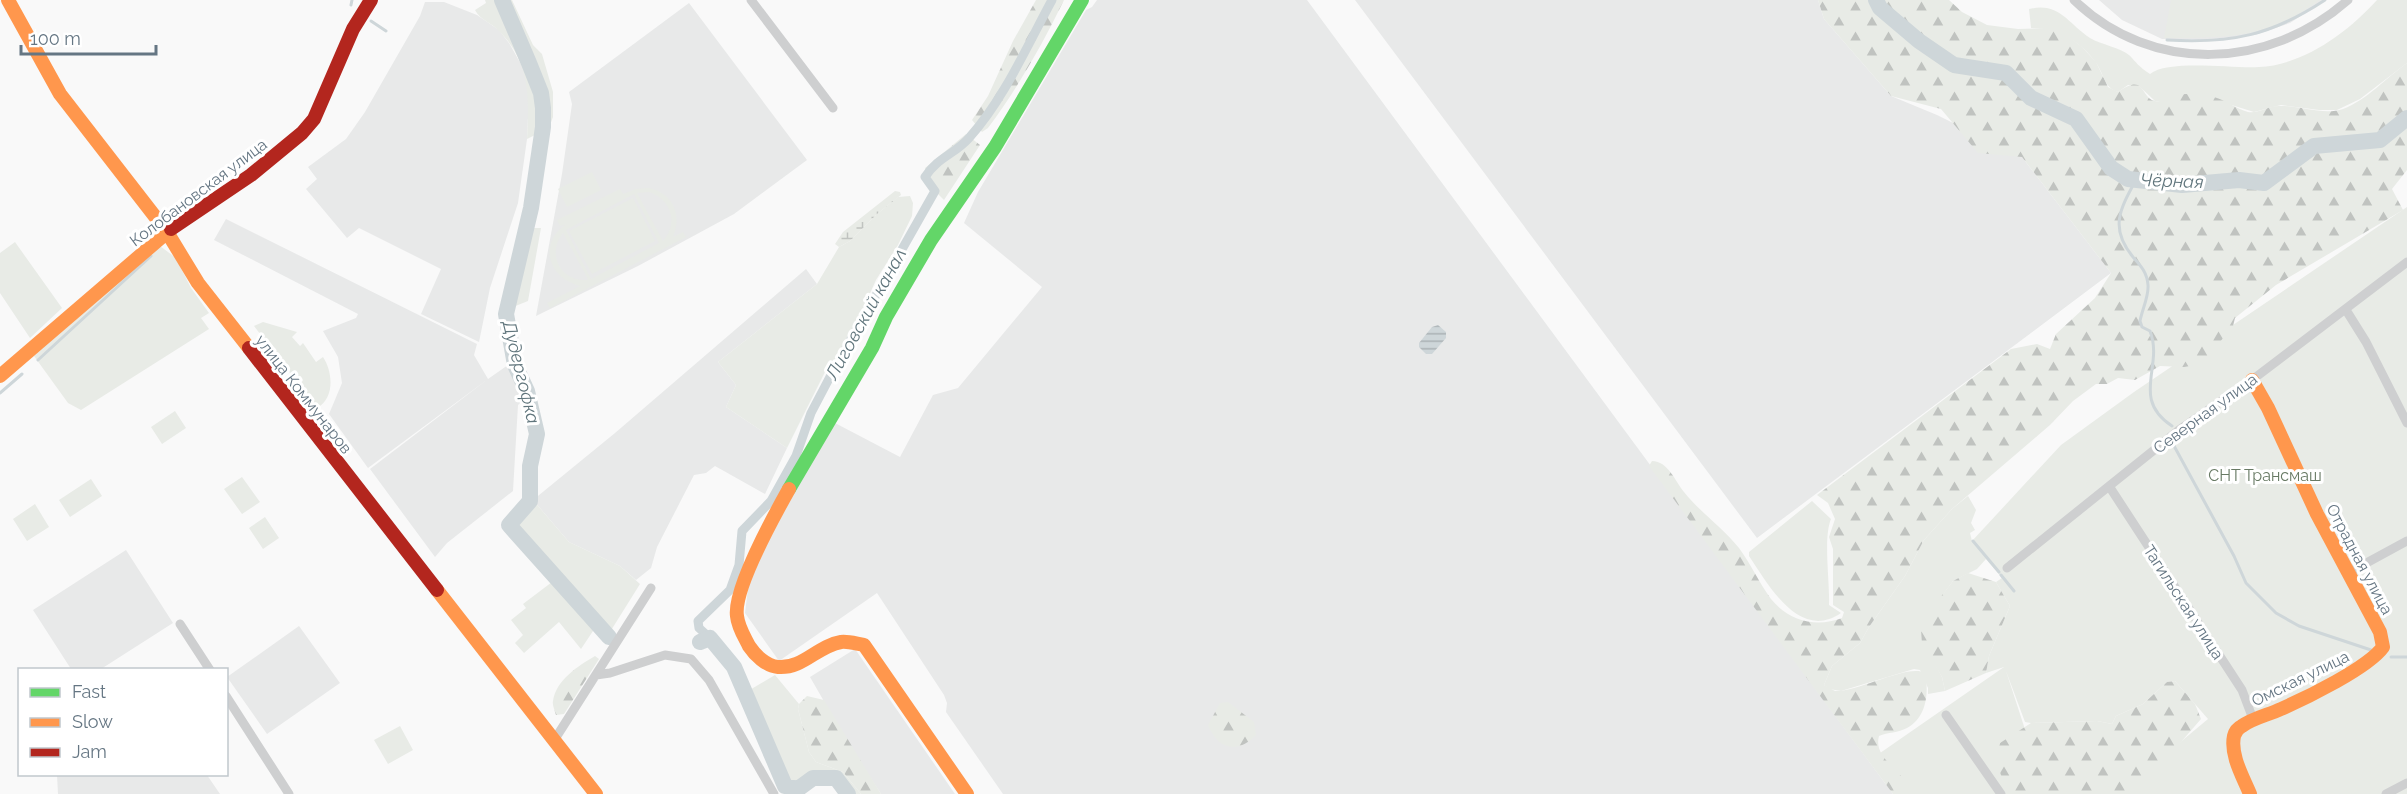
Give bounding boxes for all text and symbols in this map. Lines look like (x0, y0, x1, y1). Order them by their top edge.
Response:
scale bar (21, 18, 156, 56)
text: 100 m (30, 28, 81, 49)
street label: Колобановская улица (126, 135, 271, 250)
water label: Чёрная (2140, 169, 2204, 192)
water label: Лиговский канал (820, 244, 910, 384)
water label: Дудергофка (498, 317, 544, 426)
street label: улица Коммунаров (251, 331, 356, 458)
street label: Северная улица (2150, 369, 2261, 457)
park label: СНТ Трансмаш (2208, 466, 2322, 485)
street label: Отрадная улица (2322, 501, 2397, 618)
street label: Тагильская улица (2139, 541, 2228, 663)
street label: Омская улица (2248, 647, 2352, 710)
legend (18, 668, 228, 776)
text: Fast (72, 681, 106, 702)
text: Slow (72, 711, 113, 732)
text: Jam (72, 741, 107, 762)

